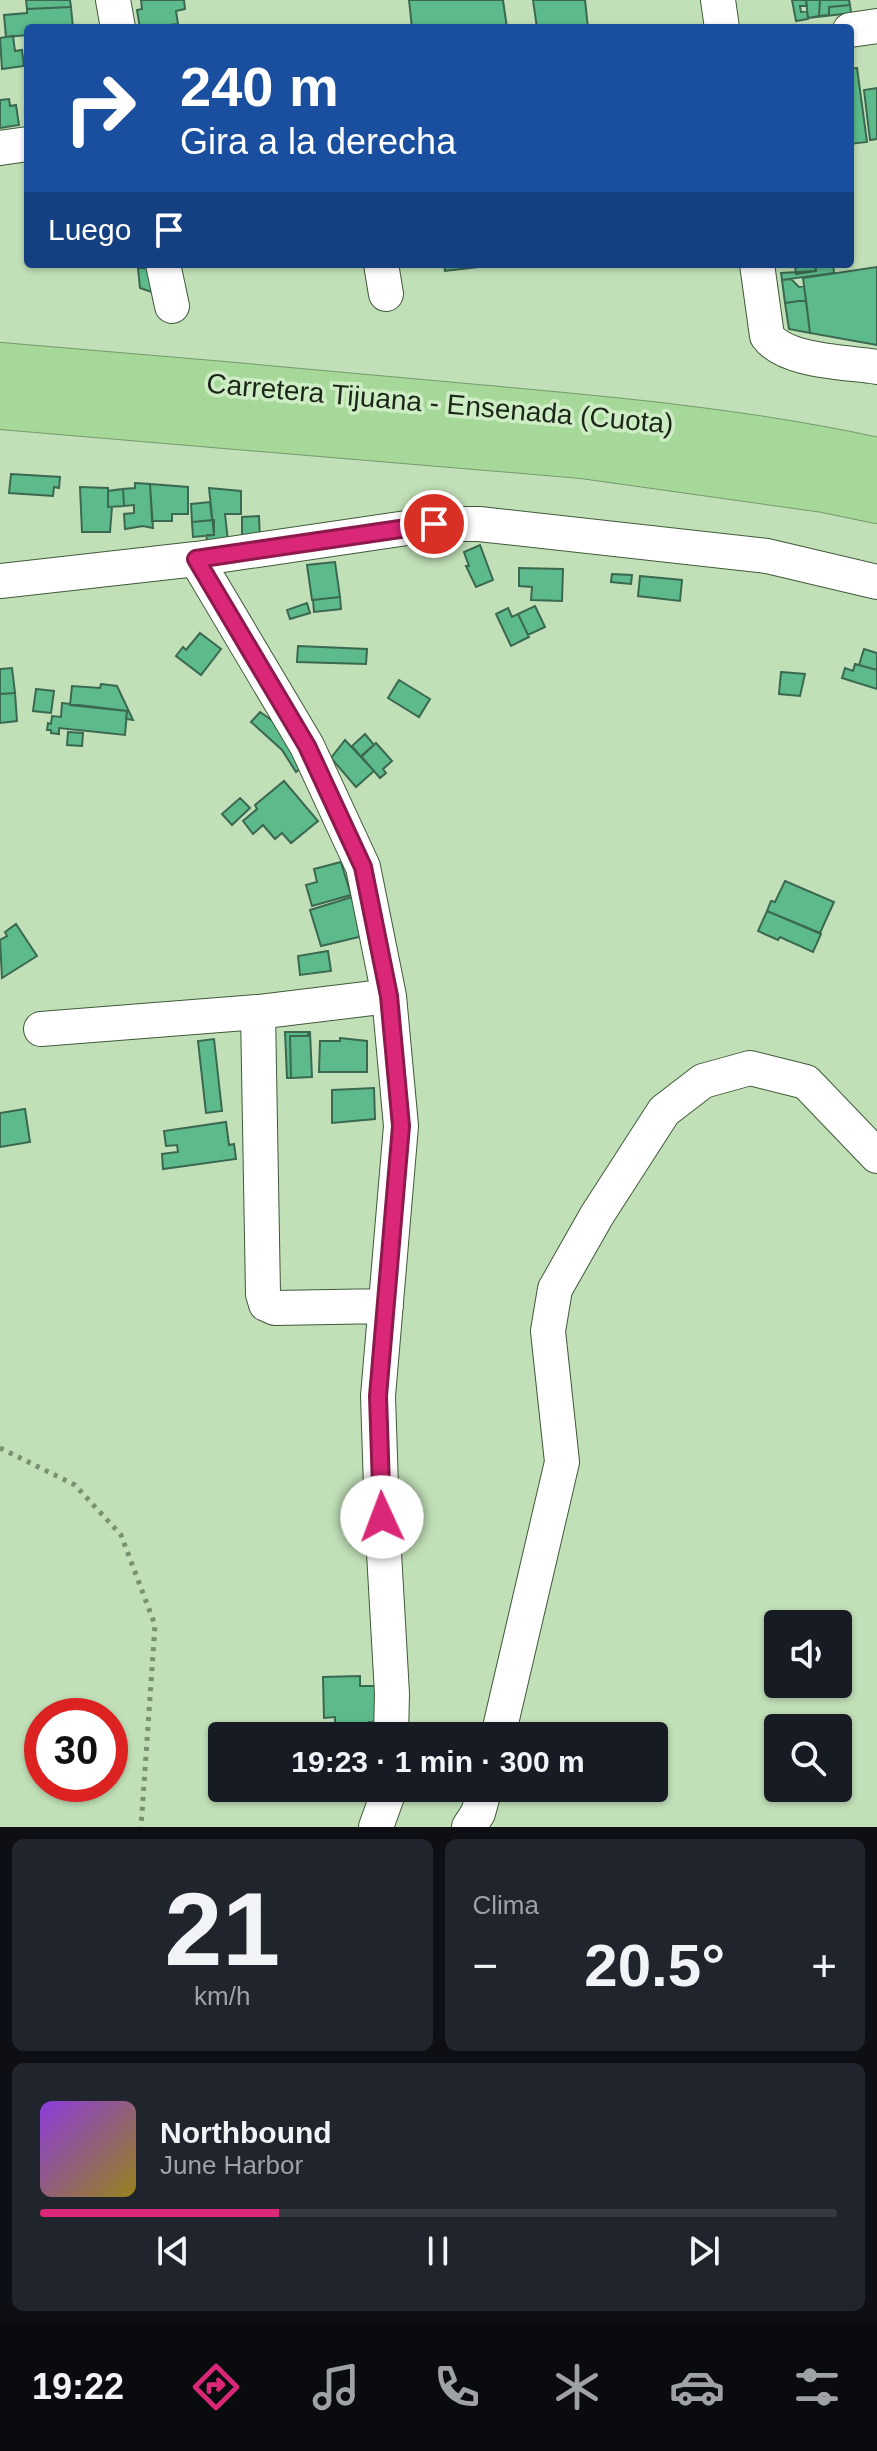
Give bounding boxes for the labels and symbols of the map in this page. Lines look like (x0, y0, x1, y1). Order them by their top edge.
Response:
street label: Carretera Tijuana - Ensenada (Cuota) (205, 368, 675, 439)
pin (400, 490, 468, 558)
position arrow (340, 1475, 424, 1559)
speed limit sign: 30 (24, 1698, 128, 1802)

